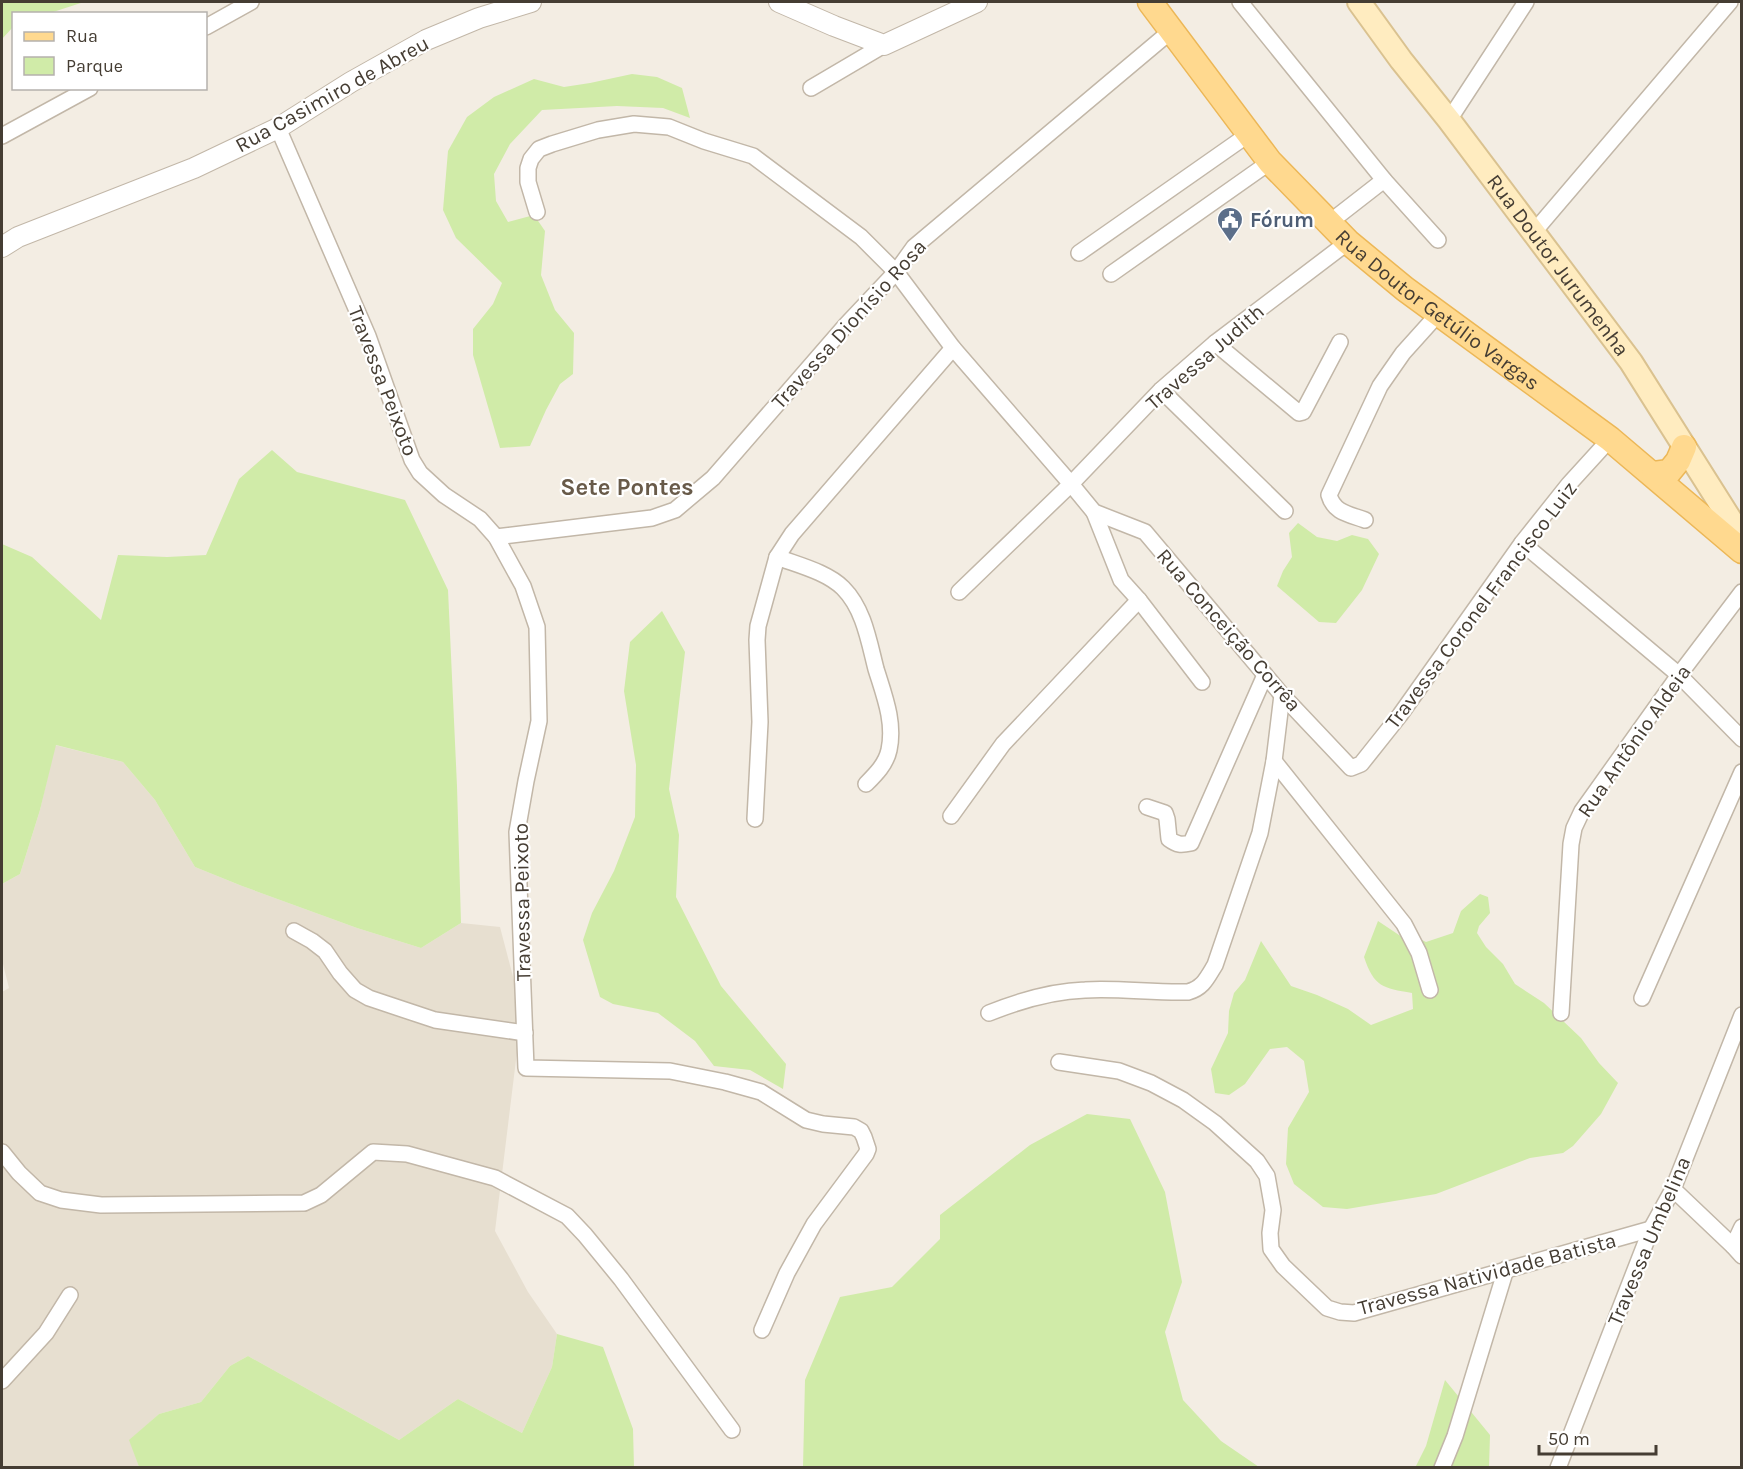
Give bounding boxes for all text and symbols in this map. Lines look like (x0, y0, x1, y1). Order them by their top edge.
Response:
legend (12, 12, 207, 90)
text: Rua (66, 25, 98, 47)
street label: Rua Casimiro de Abreu (231, 31, 433, 157)
text: Parque (66, 55, 123, 77)
street label: Rua Doutor Jurumenha (1482, 170, 1634, 361)
public building icon: Fórum (1215, 205, 1245, 243)
place label: Fórum (1250, 208, 1314, 232)
street label: Rua Doutor Getúlio Vargas (1330, 224, 1544, 395)
street label: Travessa Dionísio Rosa (767, 234, 931, 414)
street label: Travessa Judith (1141, 299, 1269, 415)
street label: Travessa Peixoto (343, 303, 423, 459)
district label: Sete Pontes (560, 473, 694, 501)
street label: Travessa Coronel Francisco Luiz (1380, 477, 1582, 733)
street label: Rua Conceição Corrêa (1152, 544, 1306, 716)
street label: Rua Antônio Aldeia (1572, 660, 1696, 822)
street label: Travessa Peixoto (509, 823, 535, 981)
street label: Travessa Umbelina (1603, 1153, 1695, 1329)
street label: Travessa Natividade Batista (1355, 1228, 1619, 1320)
scale bar (1539, 1418, 1656, 1456)
text: 50 m (1548, 1428, 1590, 1450)

